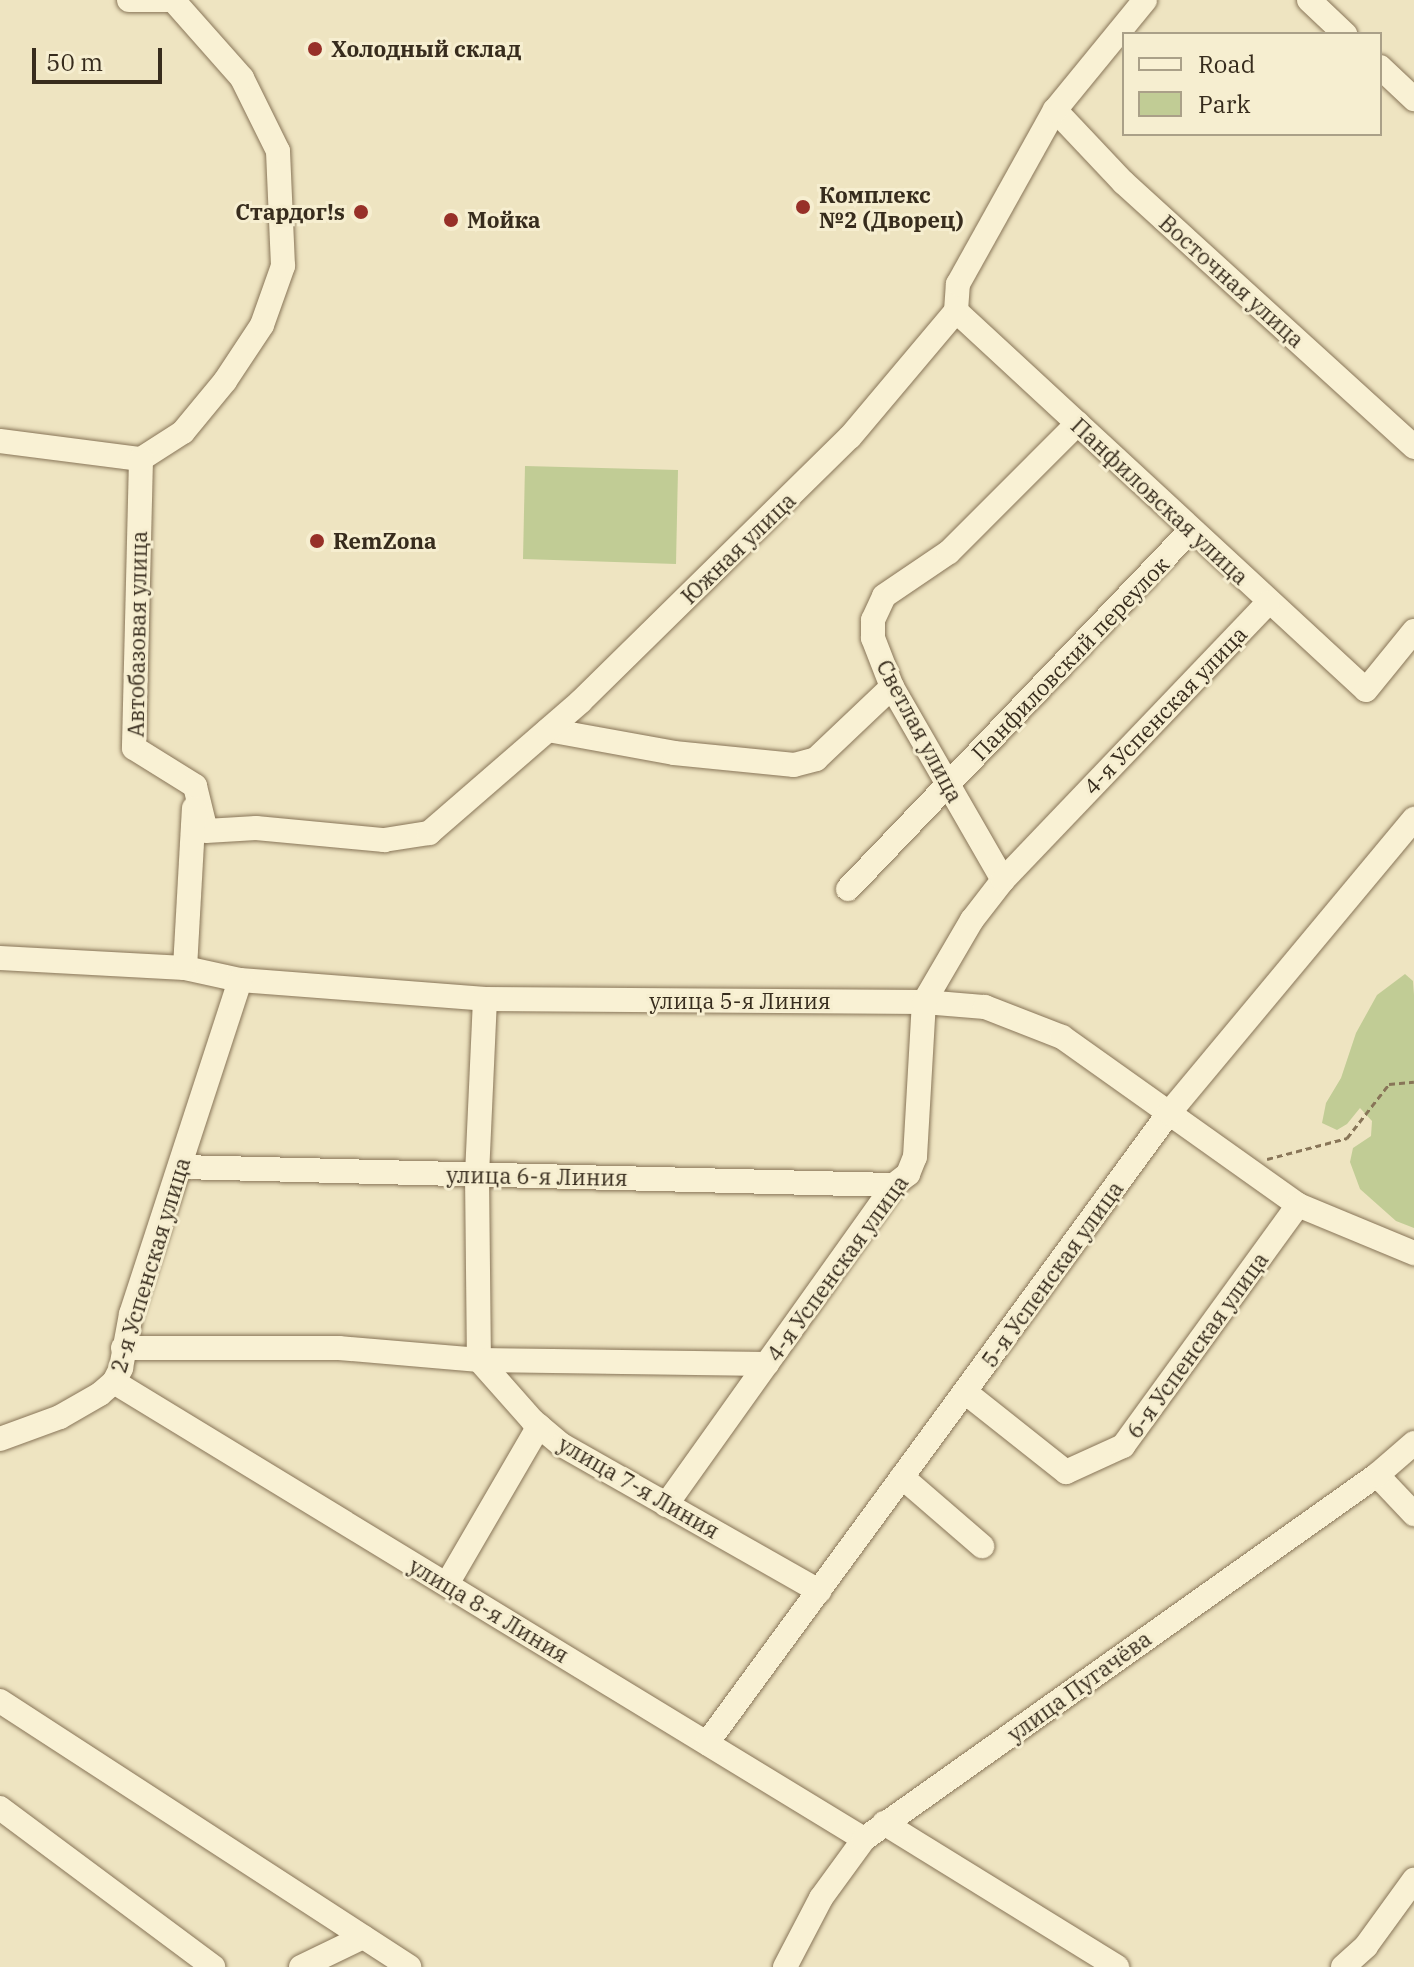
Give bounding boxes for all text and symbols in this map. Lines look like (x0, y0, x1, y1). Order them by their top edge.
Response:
scale bar (36, 32, 166, 82)
legend (1122, 32, 1382, 136)
place label: Холодный склад (331, 36, 521, 62)
marker: Холодный склад (306, 40, 324, 58)
text: 50 m (46, 46, 103, 78)
text: Road (1198, 48, 1255, 80)
text: Park (1198, 88, 1250, 120)
place label: Комплекс №2 (Дворец) (819, 181, 964, 232)
marker: Комплекс №2 (Дворец) (794, 198, 812, 216)
place label: Стардог!s (235, 199, 345, 225)
marker: Стардог!s (352, 203, 370, 221)
place label: Мойка (467, 207, 541, 233)
street label: Восточная улица (1154, 209, 1310, 353)
marker: Мойка (442, 211, 460, 229)
street label: Панфиловская улица (1066, 412, 1254, 590)
street label: Южная улица (675, 487, 801, 609)
place label: RemZona (333, 528, 437, 554)
street label: Автобазовая улица (122, 530, 152, 738)
marker: RemZona (308, 532, 326, 550)
street label: Панфиловский переулок (966, 551, 1174, 765)
street label: 4-я Успенская улица (1078, 620, 1252, 800)
street label: Светлая улица (871, 655, 969, 807)
street label: улица 5-я Линия (649, 988, 831, 1014)
street label: 2-я Успенская улица (105, 1154, 195, 1376)
street label: улица 6-я Линия (446, 1161, 628, 1191)
street label: 4-я Успенская улица (761, 1170, 913, 1366)
street label: 5-я Успенская улица (976, 1176, 1128, 1372)
street label: 6-я Успенская улица (1121, 1247, 1273, 1443)
street label: улица 7-я Линия (554, 1430, 724, 1544)
street label: улица 8-я Линия (404, 1552, 574, 1668)
street label: улица Пугачёва (1002, 1625, 1156, 1747)

